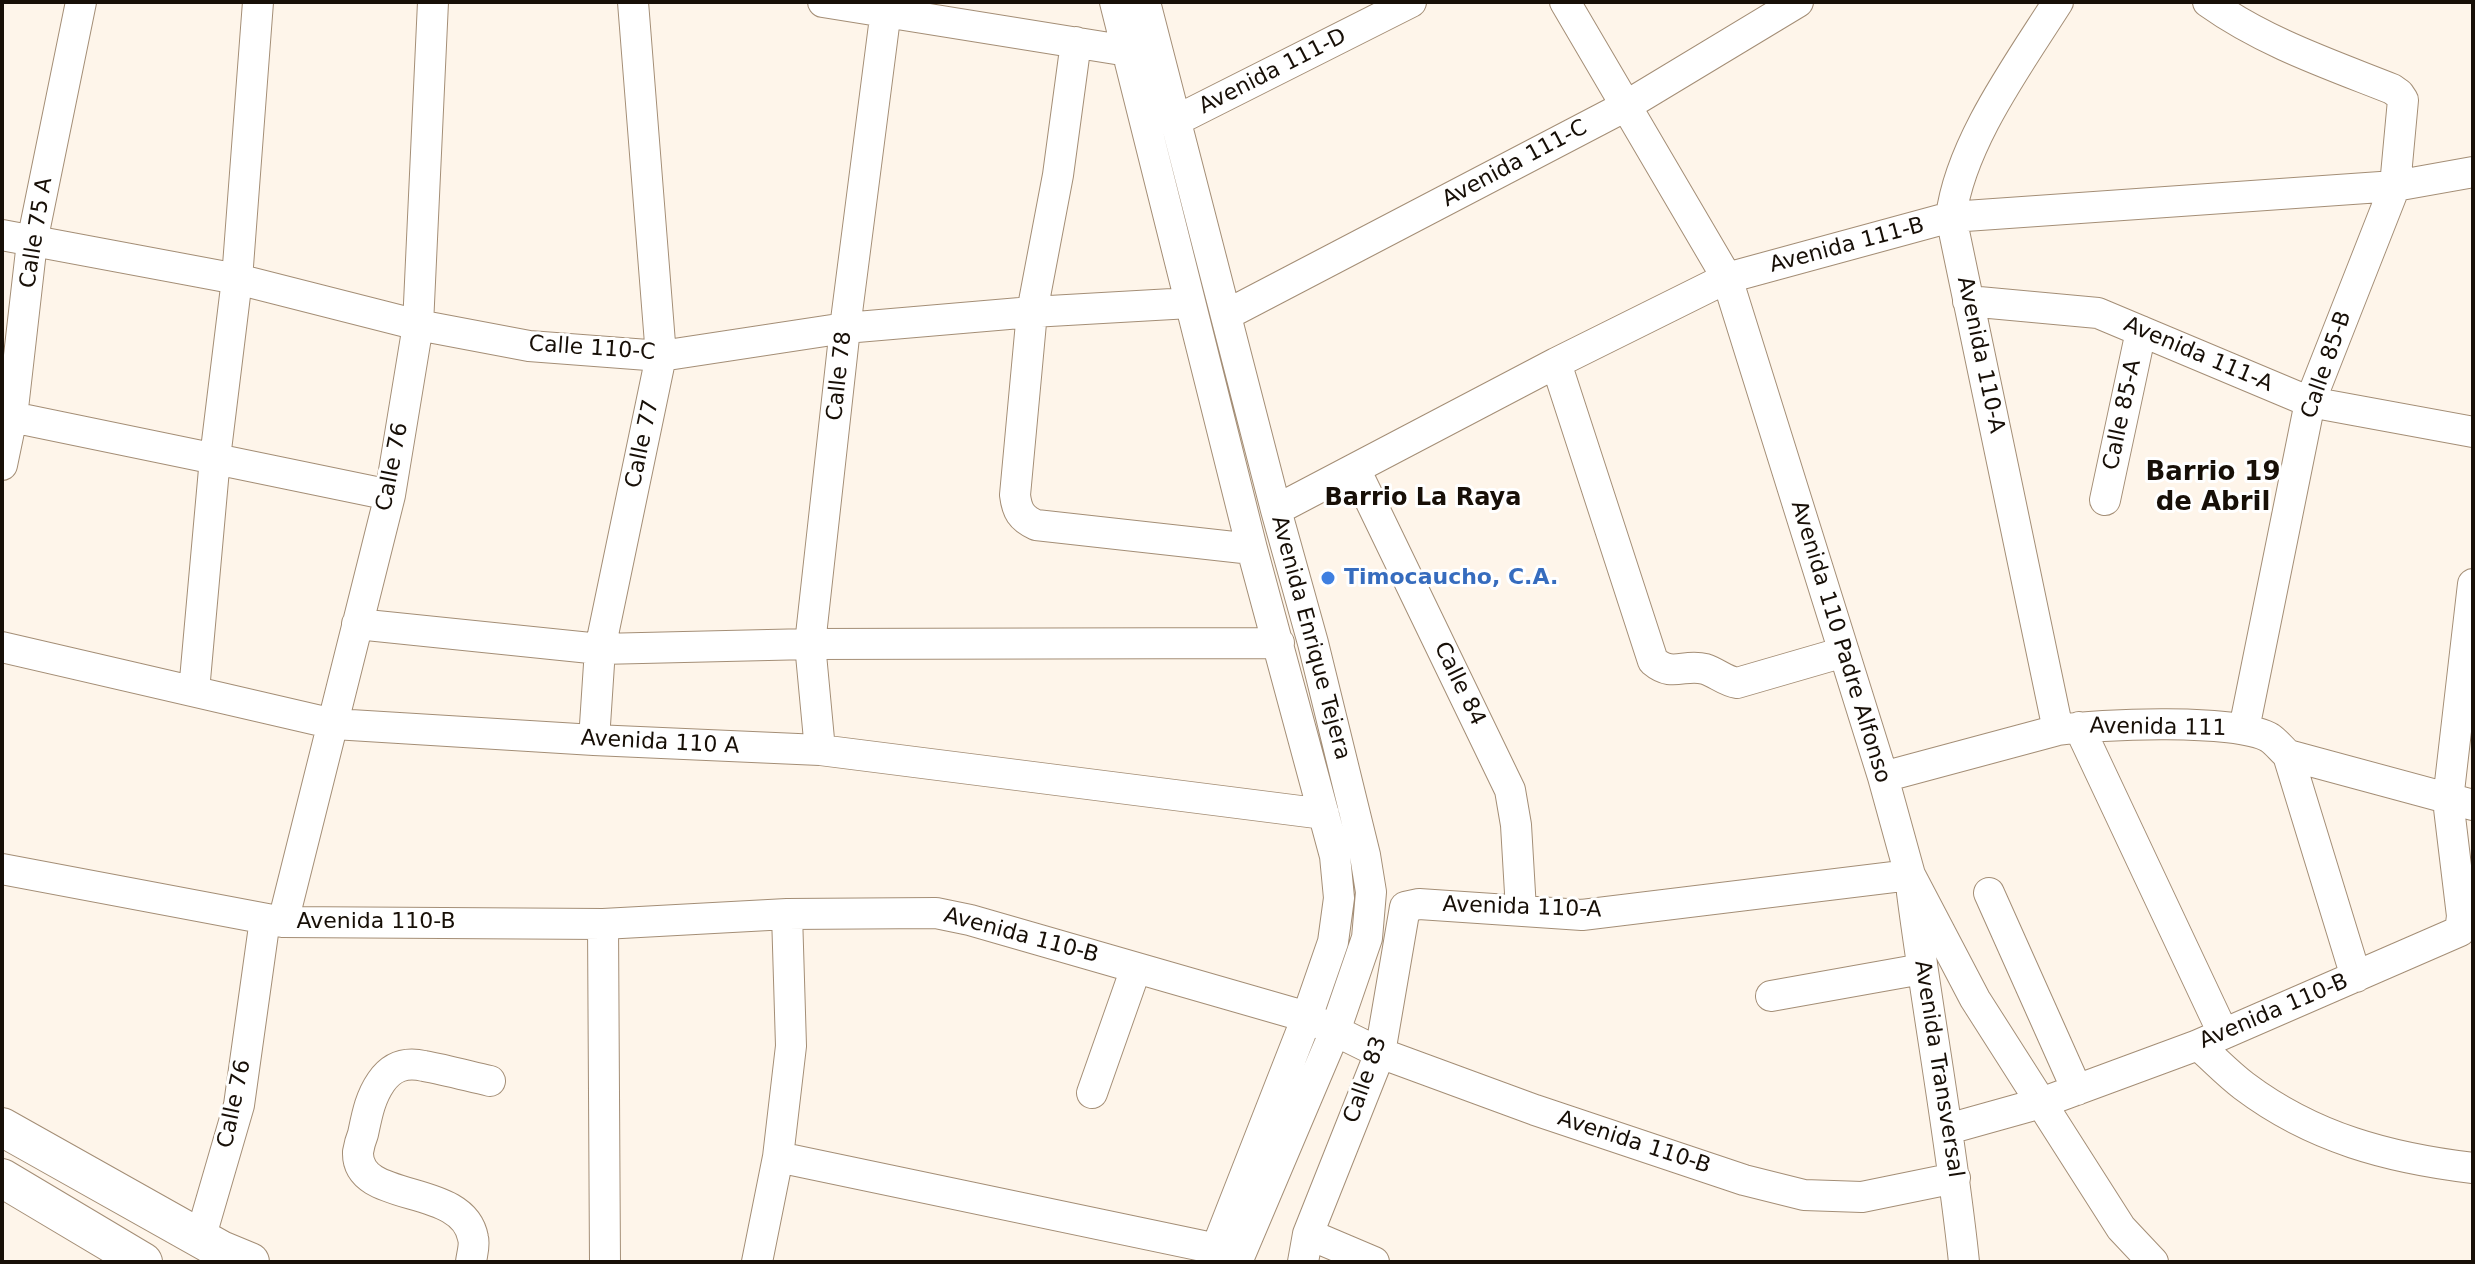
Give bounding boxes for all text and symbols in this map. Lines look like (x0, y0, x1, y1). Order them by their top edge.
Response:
street label: Avenida 111-D (1195, 24, 1351, 120)
street label: Avenida 111-C (1438, 115, 1592, 213)
street label: Calle 75 A (15, 176, 59, 290)
street label: Avenida 111-B (1767, 213, 1927, 279)
street label: Avenida 110-A (1951, 274, 2009, 436)
street label: Calle 85-B (2296, 308, 2358, 422)
street label: Avenida 111-A (2120, 312, 2276, 398)
street label: Calle 78 (822, 330, 858, 422)
street label: Calle 110-C (528, 331, 656, 367)
street label: Calle 85-A (2098, 357, 2148, 473)
street label: Calle 77 (621, 397, 665, 491)
street label: Calle 76 (371, 421, 415, 513)
district label: Barrio 19 de Abril (2145, 457, 2281, 518)
district label: Barrio La Raya (1325, 485, 1521, 513)
street label: Avenida 110 Padre Alfonso (1784, 498, 1896, 786)
street label: Avenida Enrique Tejera (1265, 513, 1355, 763)
place label: Timocaucho, C.A. (1344, 565, 1558, 591)
marker: Timocaucho, C.A. (1319, 569, 1337, 587)
street label: Calle 84 (1427, 638, 1491, 730)
street label: Avenida 111 (2089, 714, 2227, 742)
street label: Avenida 110 A (580, 726, 740, 760)
street label: Avenida 110-A (1442, 892, 1602, 924)
street label: Avenida 110-B (941, 903, 1101, 969)
street label: Avenida 110-B (296, 909, 456, 935)
street label: Avenida Transversal (1908, 958, 1968, 1180)
street label: Avenida 110-B (2196, 969, 2352, 1055)
street label: Calle 83 (1339, 1033, 1393, 1127)
street label: Calle 76 (213, 1057, 257, 1151)
street label: Avenida 110-B (1554, 1106, 1714, 1180)

